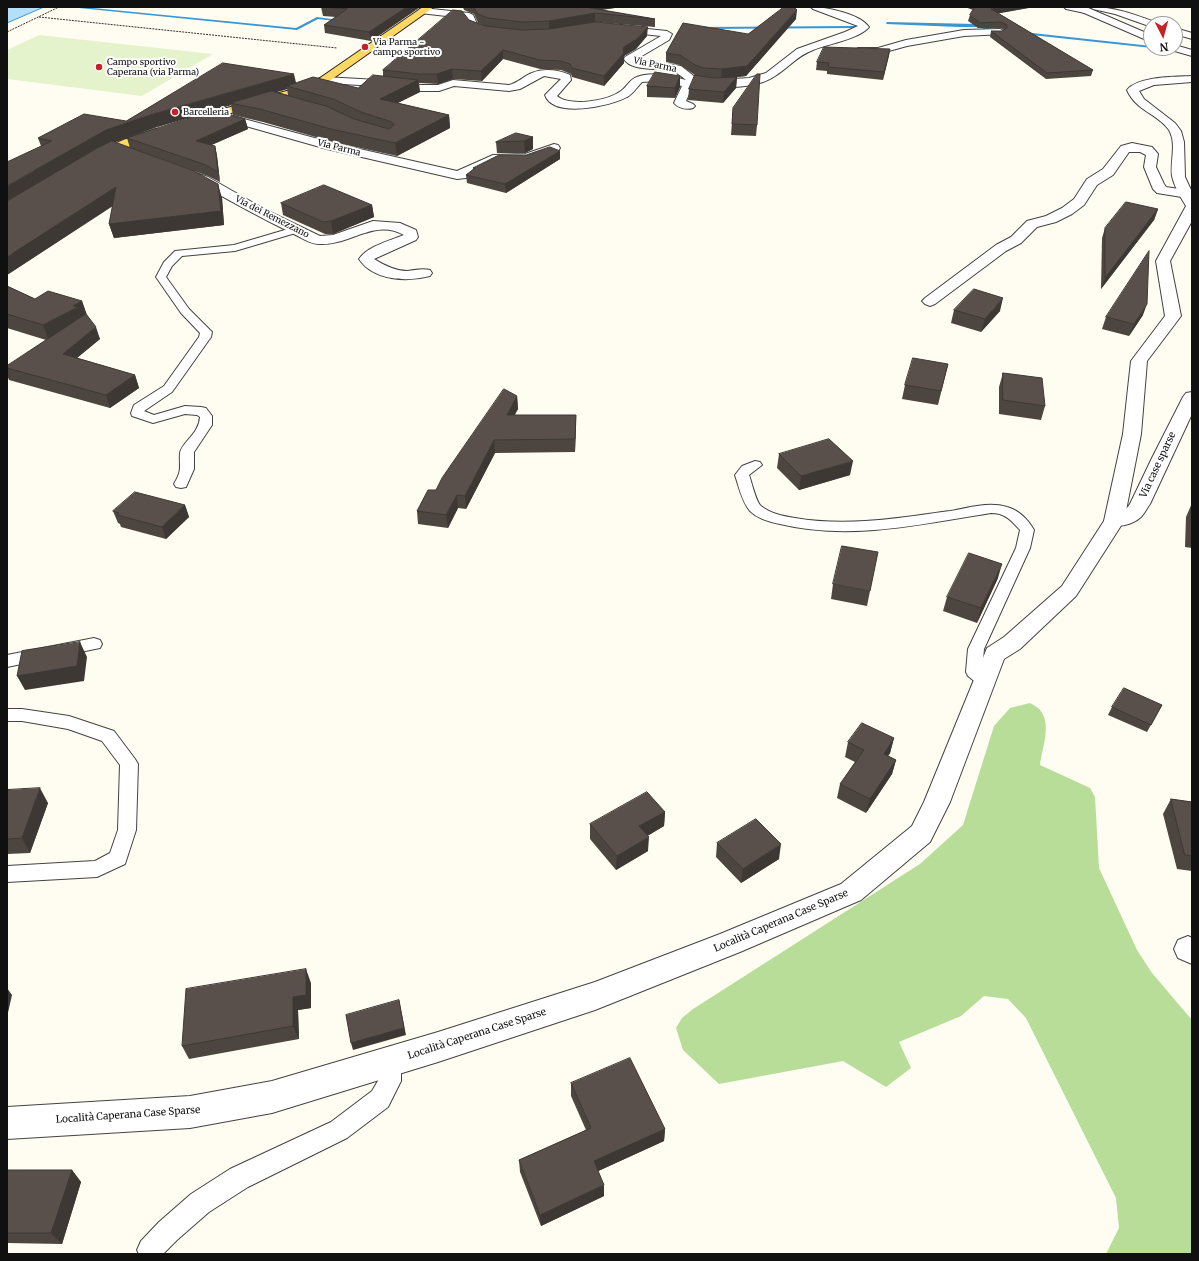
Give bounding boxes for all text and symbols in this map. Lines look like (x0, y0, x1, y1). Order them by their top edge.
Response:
north arrow (1143, 16, 1183, 56)
place label: Via Parma - campo sportivo (373, 37, 440, 58)
text: N (1159, 40, 1169, 54)
marker: Via Parma - campo sportivo (360, 42, 370, 52)
street label: Via Parma (632, 55, 678, 75)
place label: Campo sportivo Caperana (via Parma) (107, 57, 199, 78)
marker: Campo sportivo Caperana (via Parma) (94, 62, 104, 72)
marker: Barcelleria (170, 107, 180, 117)
place label: Barcelleria (183, 107, 229, 117)
street label: Via Parma (316, 137, 362, 159)
street label: Via dei Remezzano (233, 194, 311, 240)
street label: Via case sparse (1137, 430, 1179, 500)
street label: Località Caperana Case Sparse (712, 887, 850, 955)
street label: Località Caperana Case Sparse (406, 1006, 548, 1062)
street label: Località Caperana Case Sparse (55, 1104, 201, 1126)

